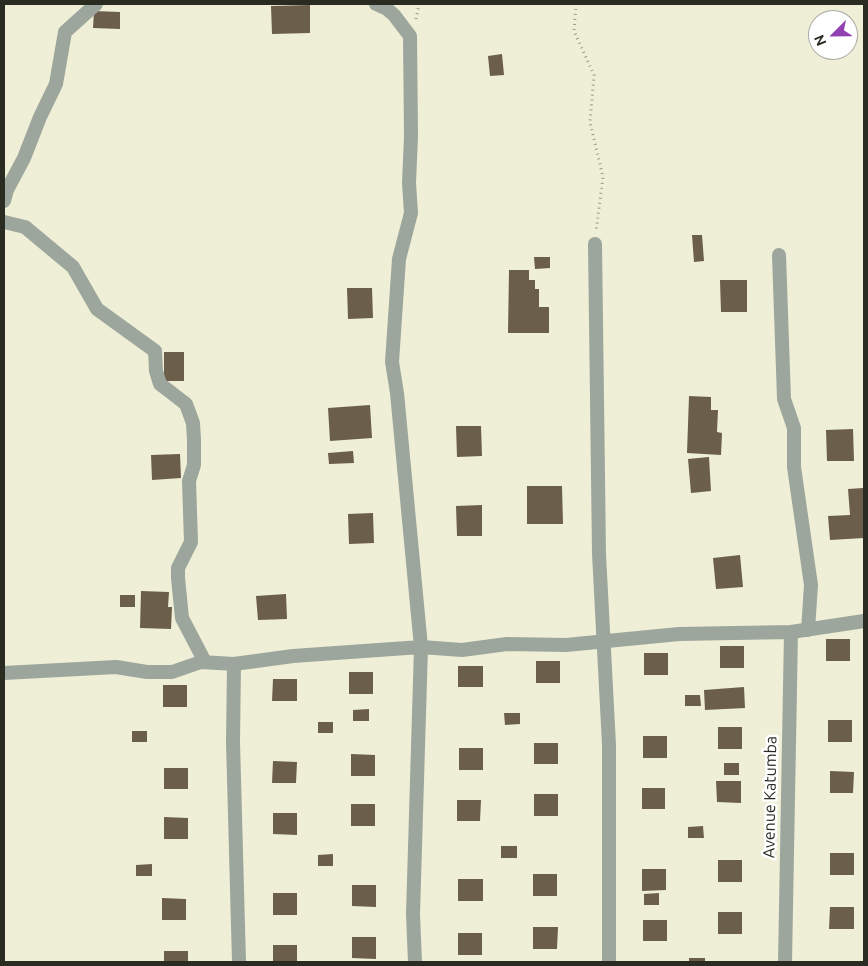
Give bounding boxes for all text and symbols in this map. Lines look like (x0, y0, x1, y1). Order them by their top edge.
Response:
north arrow (808, 10, 858, 60)
text: N (811, 33, 830, 48)
street label: Avenue Katumba (759, 736, 781, 858)

